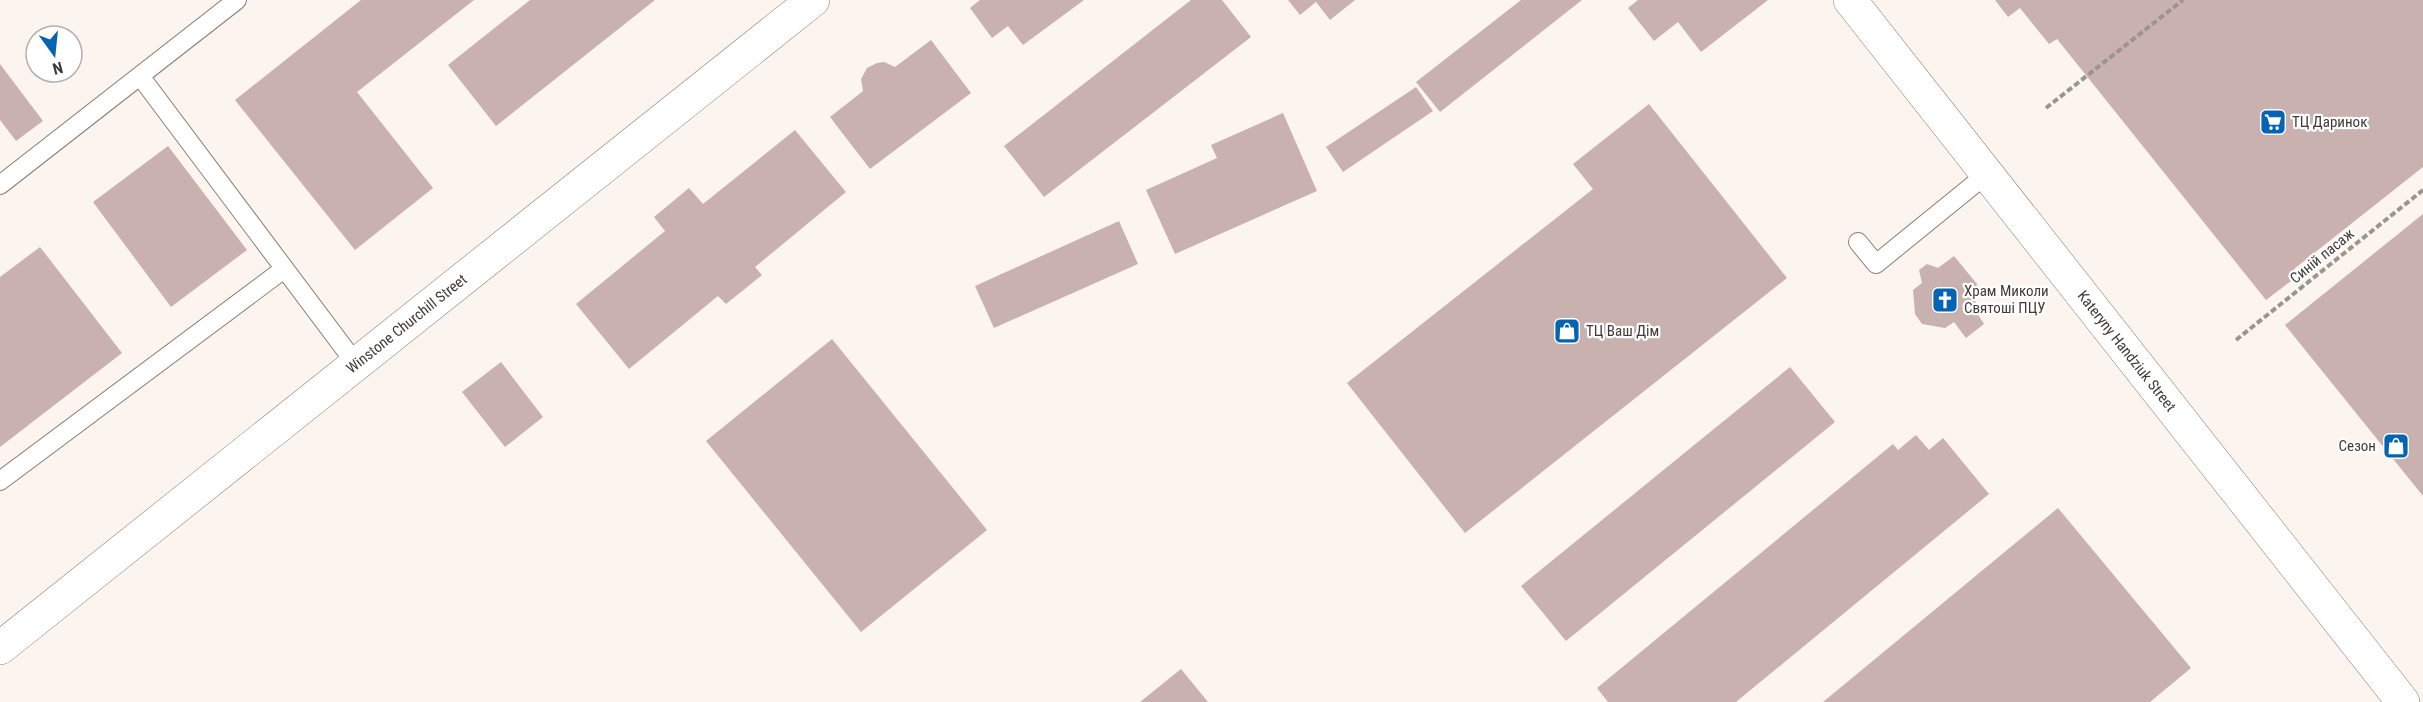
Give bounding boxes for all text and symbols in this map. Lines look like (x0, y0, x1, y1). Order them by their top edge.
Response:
north arrow (24, 24, 84, 84)
text: N (51, 58, 65, 78)
supermarket icon: ТЦ Даринок (2258, 107, 2288, 137)
place label: ТЦ Даринок (2292, 113, 2367, 131)
street label: Синій пасаж (2286, 225, 2358, 287)
street label: Winstone Churchill Street (343, 270, 471, 377)
place label: Храм Миколи Святоші ПЦУ (1964, 282, 2049, 317)
church icon: Храм Миколи Святоші ПЦУ (1930, 285, 1960, 315)
street label: Kateryny Handziuk Street (2074, 287, 2180, 415)
shop icon: ТЦ Ваш Дім (1552, 316, 1582, 346)
place label: ТЦ Ваш Дім (1586, 322, 1659, 340)
shop icon: Сезон (2381, 431, 2411, 461)
place label: Сезон (2339, 437, 2376, 455)

